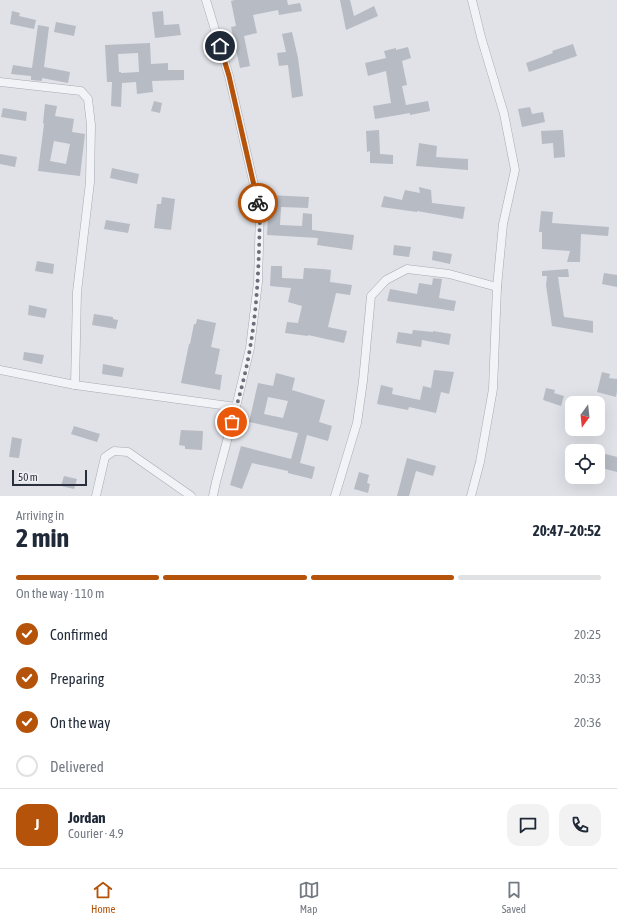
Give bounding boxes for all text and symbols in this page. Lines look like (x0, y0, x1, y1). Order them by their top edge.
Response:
pin (203, 29, 237, 63)
icon: home (209, 35, 231, 57)
courier (238, 183, 278, 223)
icon: bike (247, 192, 269, 214)
north arrow (565, 396, 605, 436)
map controls (565, 396, 605, 484)
pin (215, 405, 249, 439)
icon: bag (221, 411, 243, 433)
button: locate (565, 444, 605, 484)
scale bar (12, 468, 87, 487)
text: 50 m (18, 471, 38, 483)
text: Arriving in (16, 508, 64, 523)
text: 20:47–20:52 (533, 522, 601, 539)
text: 2 min (16, 523, 69, 553)
text: On the way · 110 m (16, 586, 104, 601)
icon: check (16, 623, 38, 645)
text: Confirmed (50, 626, 108, 643)
text: 20:25 (574, 627, 601, 642)
icon: check (16, 667, 38, 689)
text: Preparing (50, 670, 104, 687)
text: 20:33 (574, 671, 601, 686)
icon: check (16, 711, 38, 733)
text: On the way (50, 714, 111, 731)
text: 20:36 (574, 715, 601, 730)
text: Delivered (50, 758, 104, 775)
button: chat (507, 804, 549, 846)
button: phone (559, 804, 601, 846)
text: Jordan (68, 809, 106, 826)
text: J (35, 816, 39, 833)
text: Courier · 4.9 (68, 826, 124, 841)
tab: Home (91, 879, 116, 915)
tab: Map (298, 879, 320, 915)
tab: Saved (502, 879, 526, 915)

